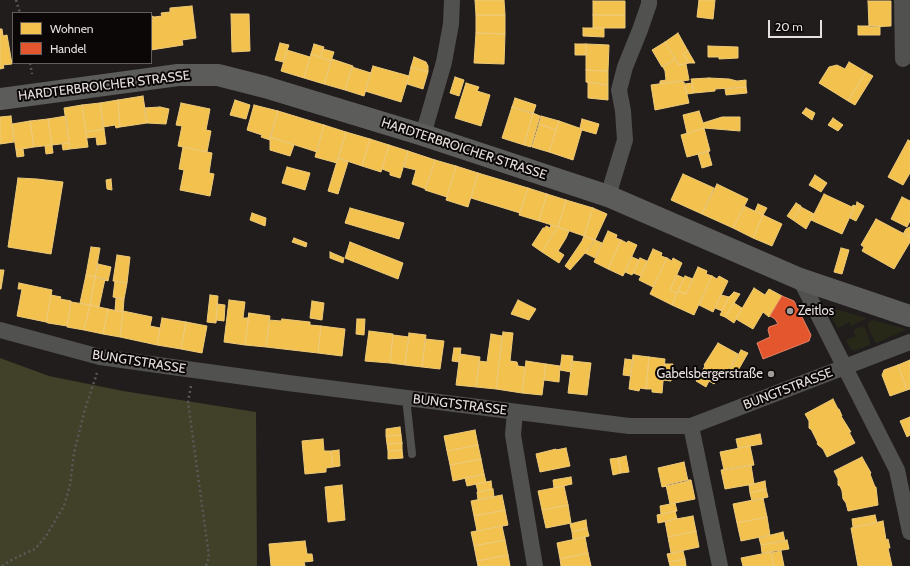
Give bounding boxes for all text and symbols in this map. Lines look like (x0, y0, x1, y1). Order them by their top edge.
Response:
legend (12, 12, 152, 64)
scale bar (770, 12, 824, 38)
text: 20 m (775, 19, 803, 34)
text: Wohnen (50, 21, 94, 36)
text: Handel (50, 41, 86, 56)
street label: HARDTERBROICHER STRASSE (17, 68, 191, 104)
street label: HARDTERBROICHER STRASSE (379, 115, 549, 183)
place label: Zeitlos (798, 303, 834, 319)
marker: Zeitlos (785, 306, 795, 316)
street label: BUNGTSTRASSE (91, 347, 187, 377)
street label: BUNGTSTRASSE (741, 365, 835, 413)
place label: Gabelsbergerstraße (656, 366, 763, 382)
marker: Gabelsbergerstraße (766, 369, 776, 379)
street label: BUNGTSTRASSE (412, 391, 508, 419)

